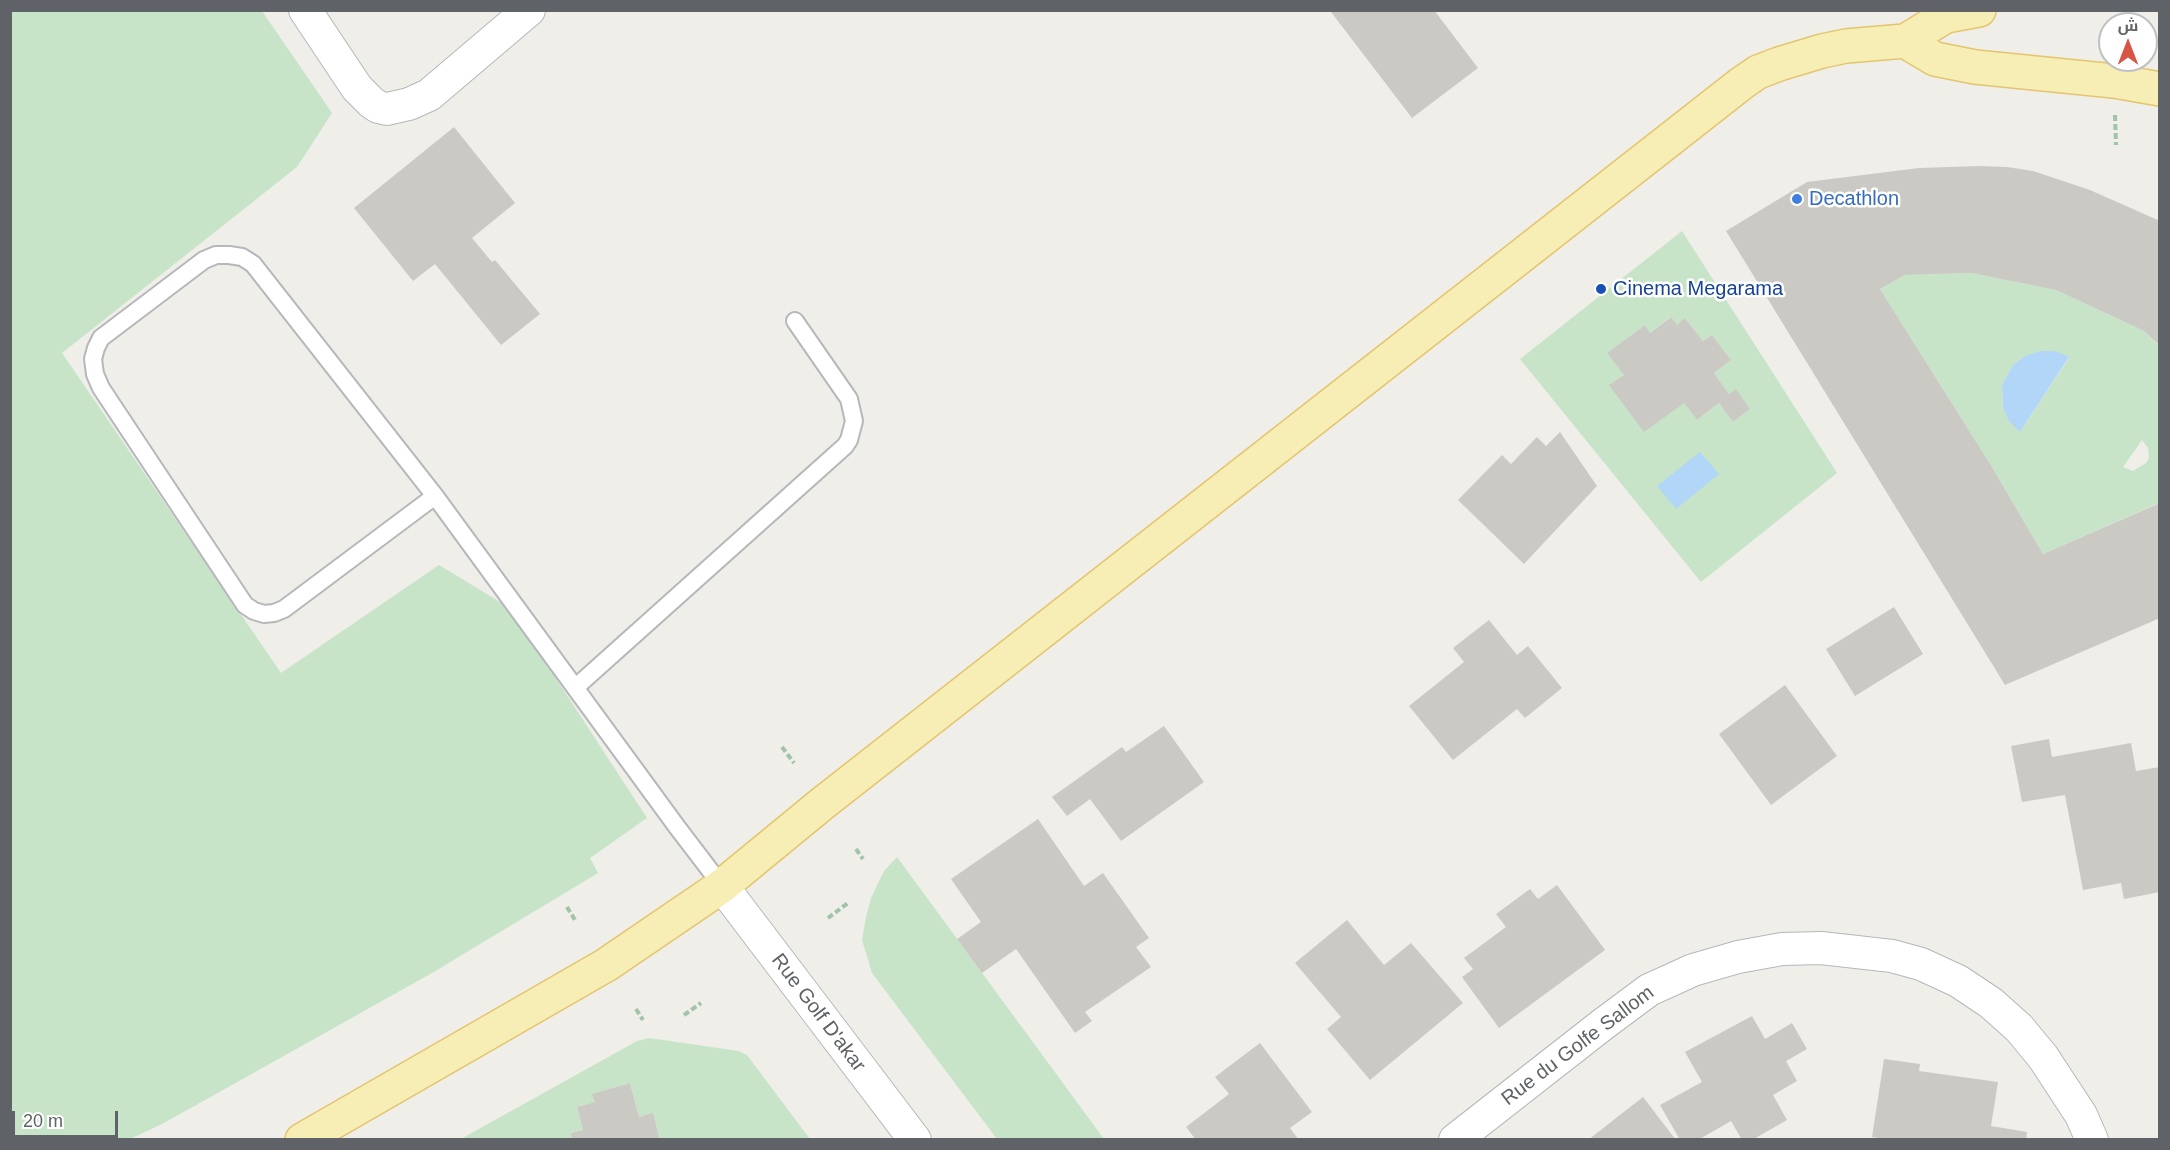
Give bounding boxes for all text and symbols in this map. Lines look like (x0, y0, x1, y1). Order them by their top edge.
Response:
north arrow (2098, 12, 2158, 72)
text: ش (2118, 17, 2138, 34)
place label: Decathlon (1809, 187, 1899, 211)
marker: Decathlon (1790, 192, 1804, 206)
place label: Cinema Megarama (1613, 277, 1783, 301)
marker: Cinema Megarama (1594, 282, 1608, 296)
street label: Rue Golf D'akar (766, 949, 870, 1077)
street label: Rue du Golfe Sallom (1497, 981, 1659, 1111)
scale bar (15, 1099, 122, 1137)
text: 20 m (23, 1111, 63, 1131)

